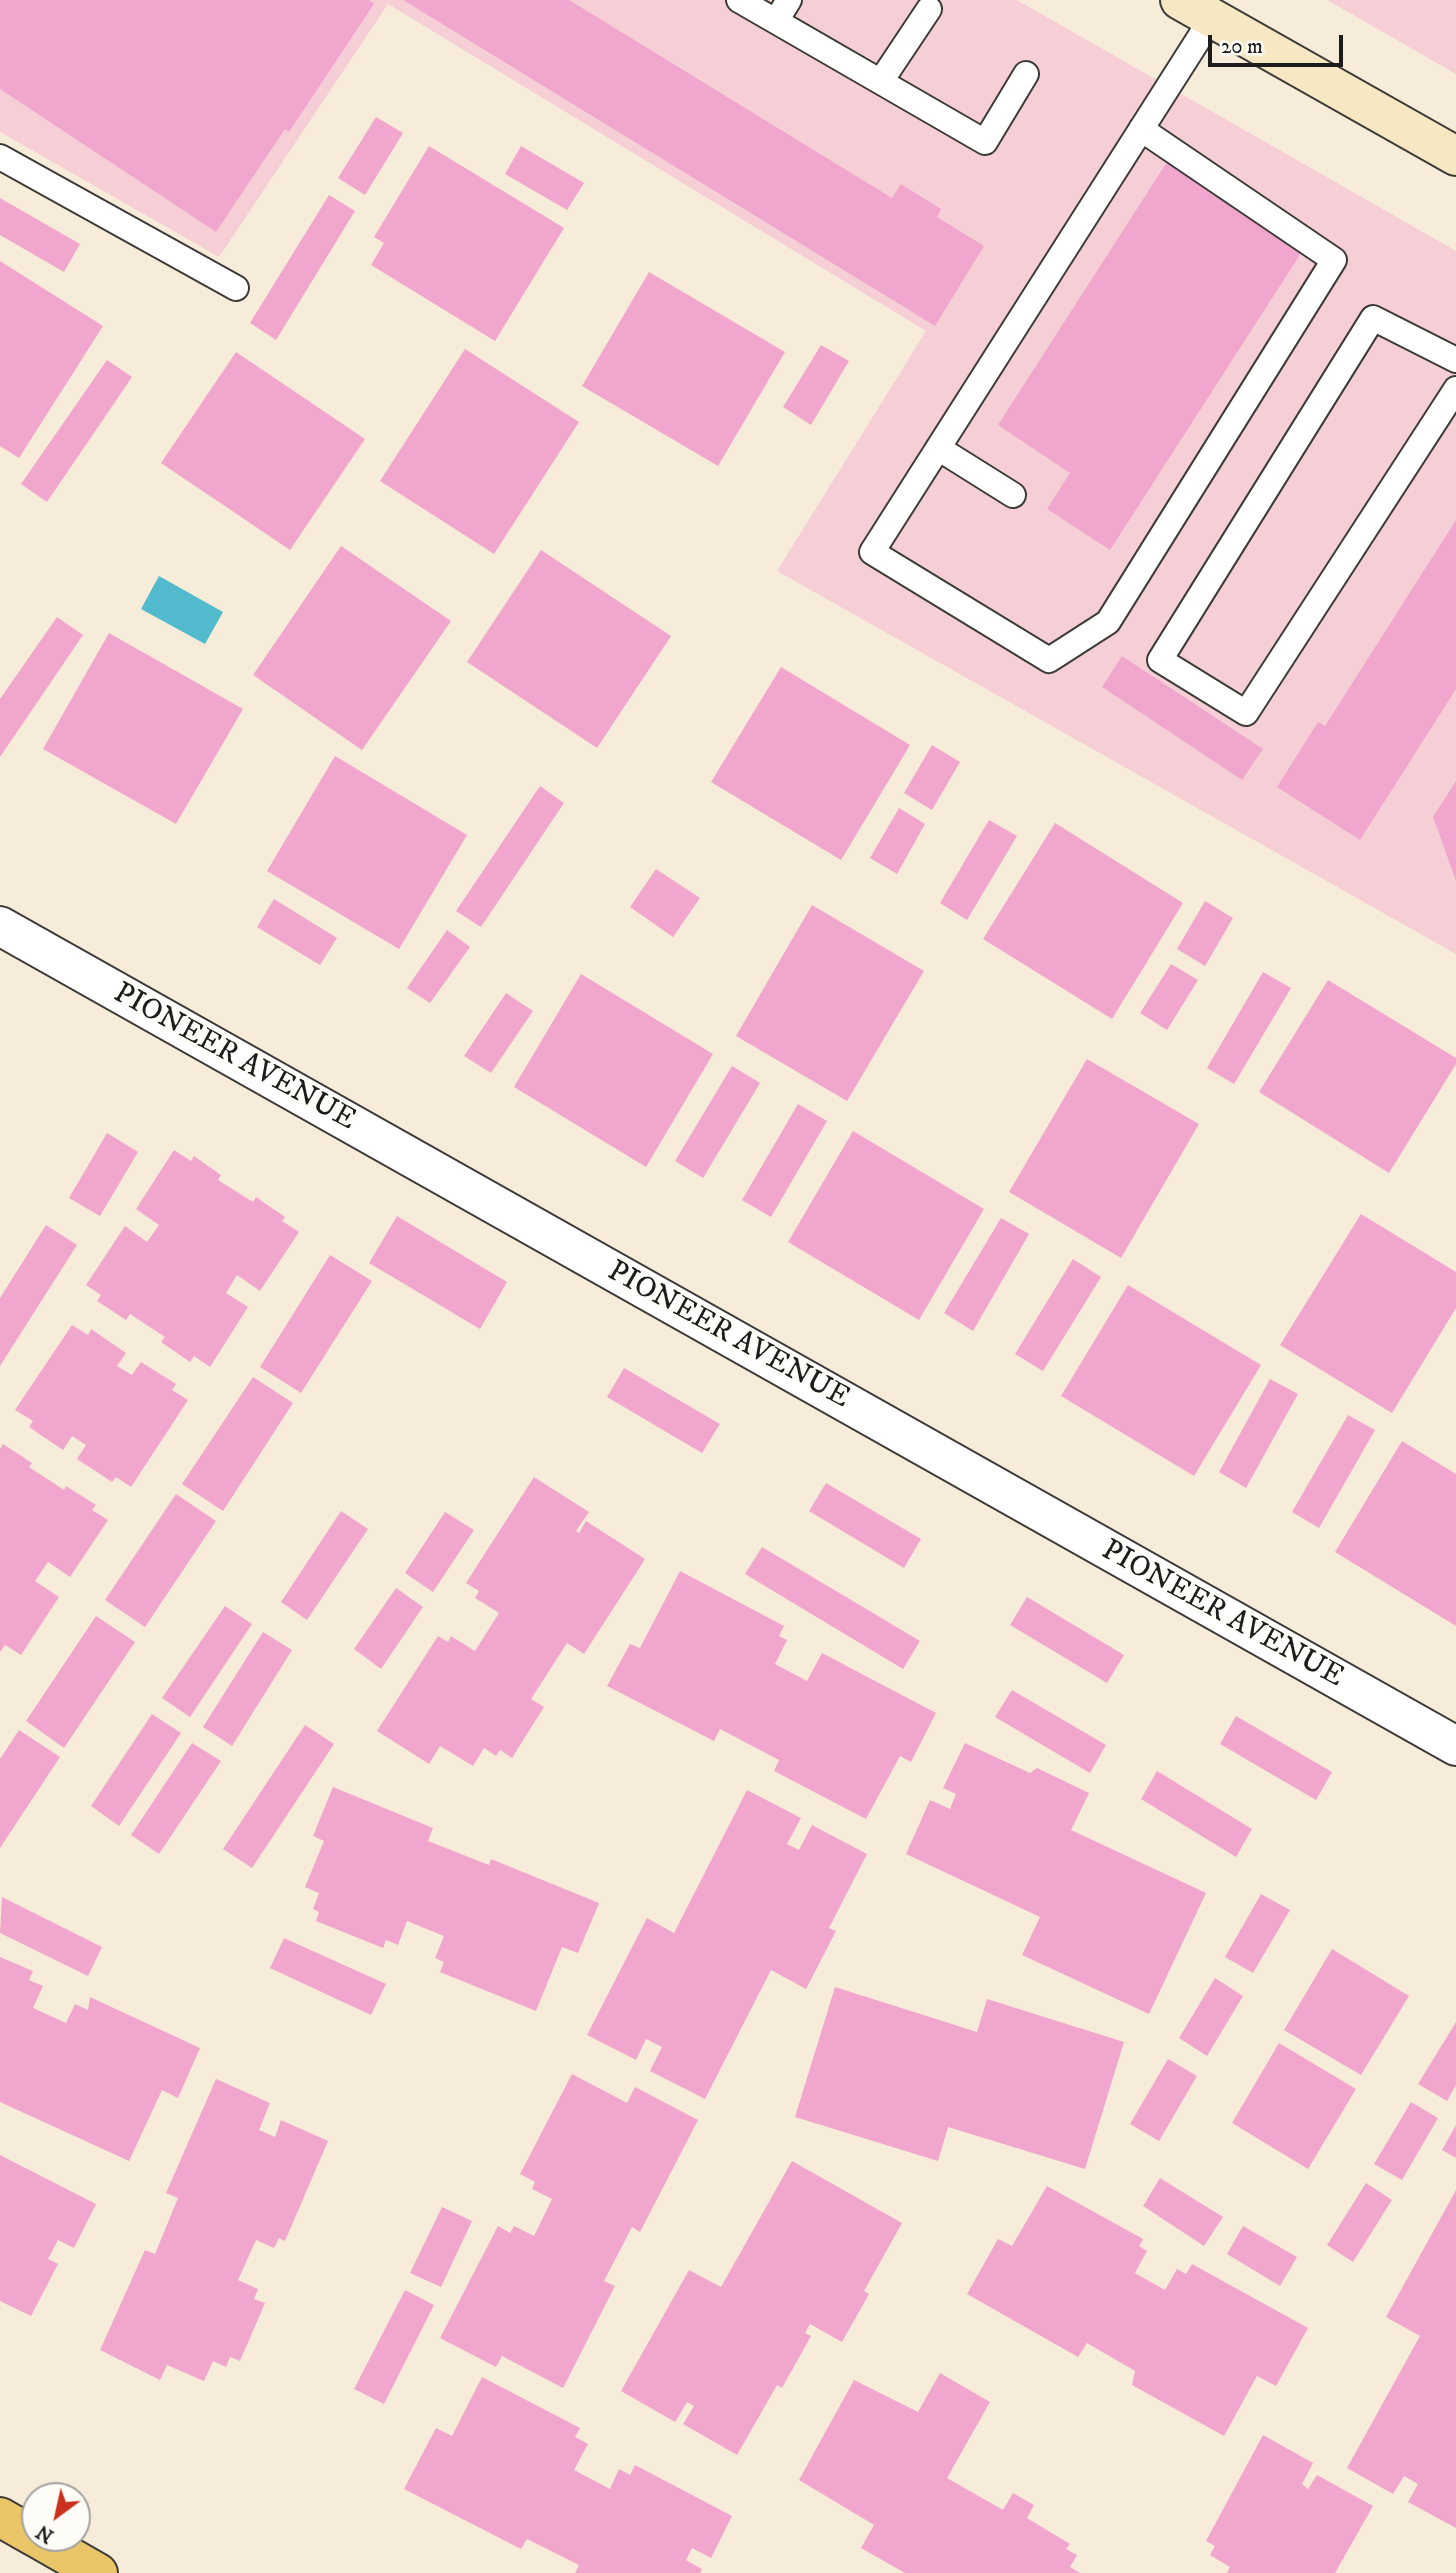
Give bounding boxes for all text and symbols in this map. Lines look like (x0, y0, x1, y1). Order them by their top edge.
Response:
scale bar (1211, 21, 1346, 65)
text: 20 m (1221, 34, 1263, 60)
street label: PIONEER AVENUE (107, 976, 361, 1140)
street label: PIONEER AVENUE (601, 1254, 855, 1418)
street label: PIONEER AVENUE (1095, 1533, 1349, 1697)
north arrow (21, 2482, 91, 2552)
text: N (33, 2519, 58, 2547)

